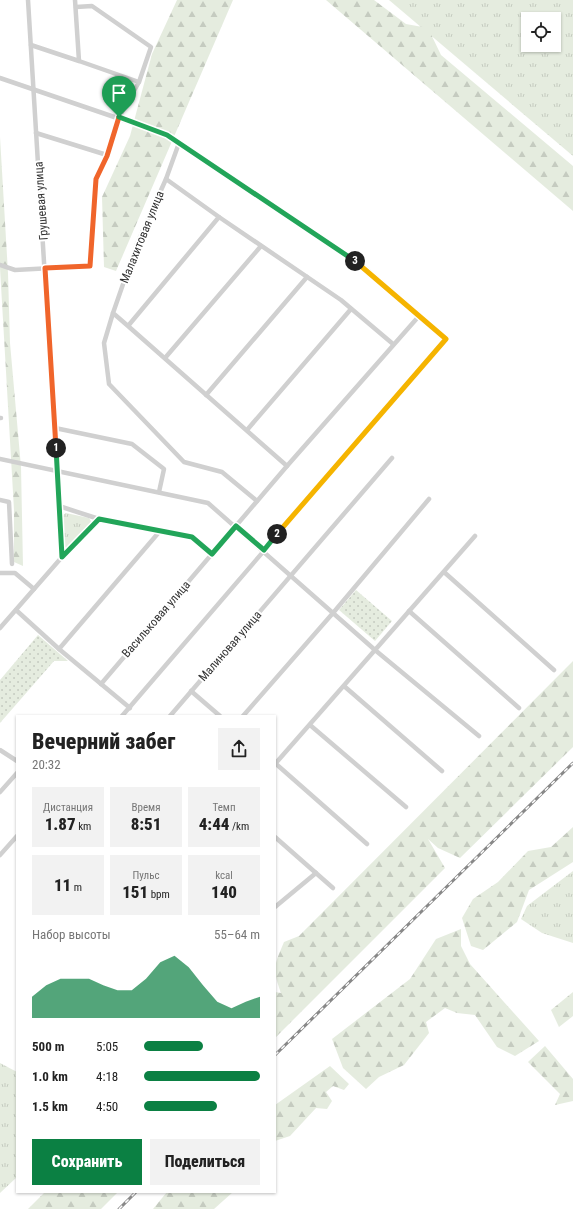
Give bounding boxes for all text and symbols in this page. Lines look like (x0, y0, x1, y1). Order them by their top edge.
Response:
map controls (521, 12, 561, 52)
button: locate (521, 12, 561, 52)
pin (102, 76, 136, 117)
icon: arrive (108, 82, 130, 104)
street label: Грушевая улица (31, 161, 51, 241)
street label: Малахитовая улица (117, 189, 167, 285)
pin: 3 (345, 251, 365, 271)
text: 3 (352, 254, 358, 267)
pin: 1 (46, 438, 66, 458)
text: 1 (53, 441, 59, 454)
pin: 2 (267, 524, 287, 544)
text: 2 (274, 527, 280, 540)
street label: Васильковая улица (119, 578, 193, 660)
street label: Малиновая улица (196, 608, 264, 684)
button: share (218, 728, 260, 770)
text: Вечерний забег (32, 729, 175, 754)
text: 20:32 (32, 757, 61, 772)
text: Дистанция (43, 801, 93, 814)
text: Время (132, 801, 161, 814)
text: Темп (212, 801, 236, 814)
text: 1.87 (45, 814, 76, 834)
text: 8:51 (131, 814, 161, 834)
text: 4:44 (199, 814, 229, 834)
text: km (76, 820, 91, 833)
text: /km (229, 820, 249, 833)
text: Пульс (132, 869, 160, 882)
text: kcal (215, 869, 233, 882)
text: 11 (54, 875, 71, 895)
text: m (71, 881, 82, 894)
text: 151 (122, 882, 148, 902)
text: 140 (211, 882, 237, 902)
text: bpm (148, 888, 170, 901)
text: Набор высоты (32, 927, 111, 942)
text: 55–64 m (214, 927, 260, 942)
text: 500 m (32, 1039, 64, 1054)
text: 5:05 (96, 1039, 118, 1054)
text: 1.0 km (32, 1069, 68, 1084)
text: 4:18 (96, 1069, 118, 1084)
text: 1.5 km (32, 1099, 68, 1114)
text: 4:50 (96, 1099, 118, 1114)
button: Сохранить (32, 1139, 142, 1185)
button: Поделиться (150, 1139, 260, 1185)

